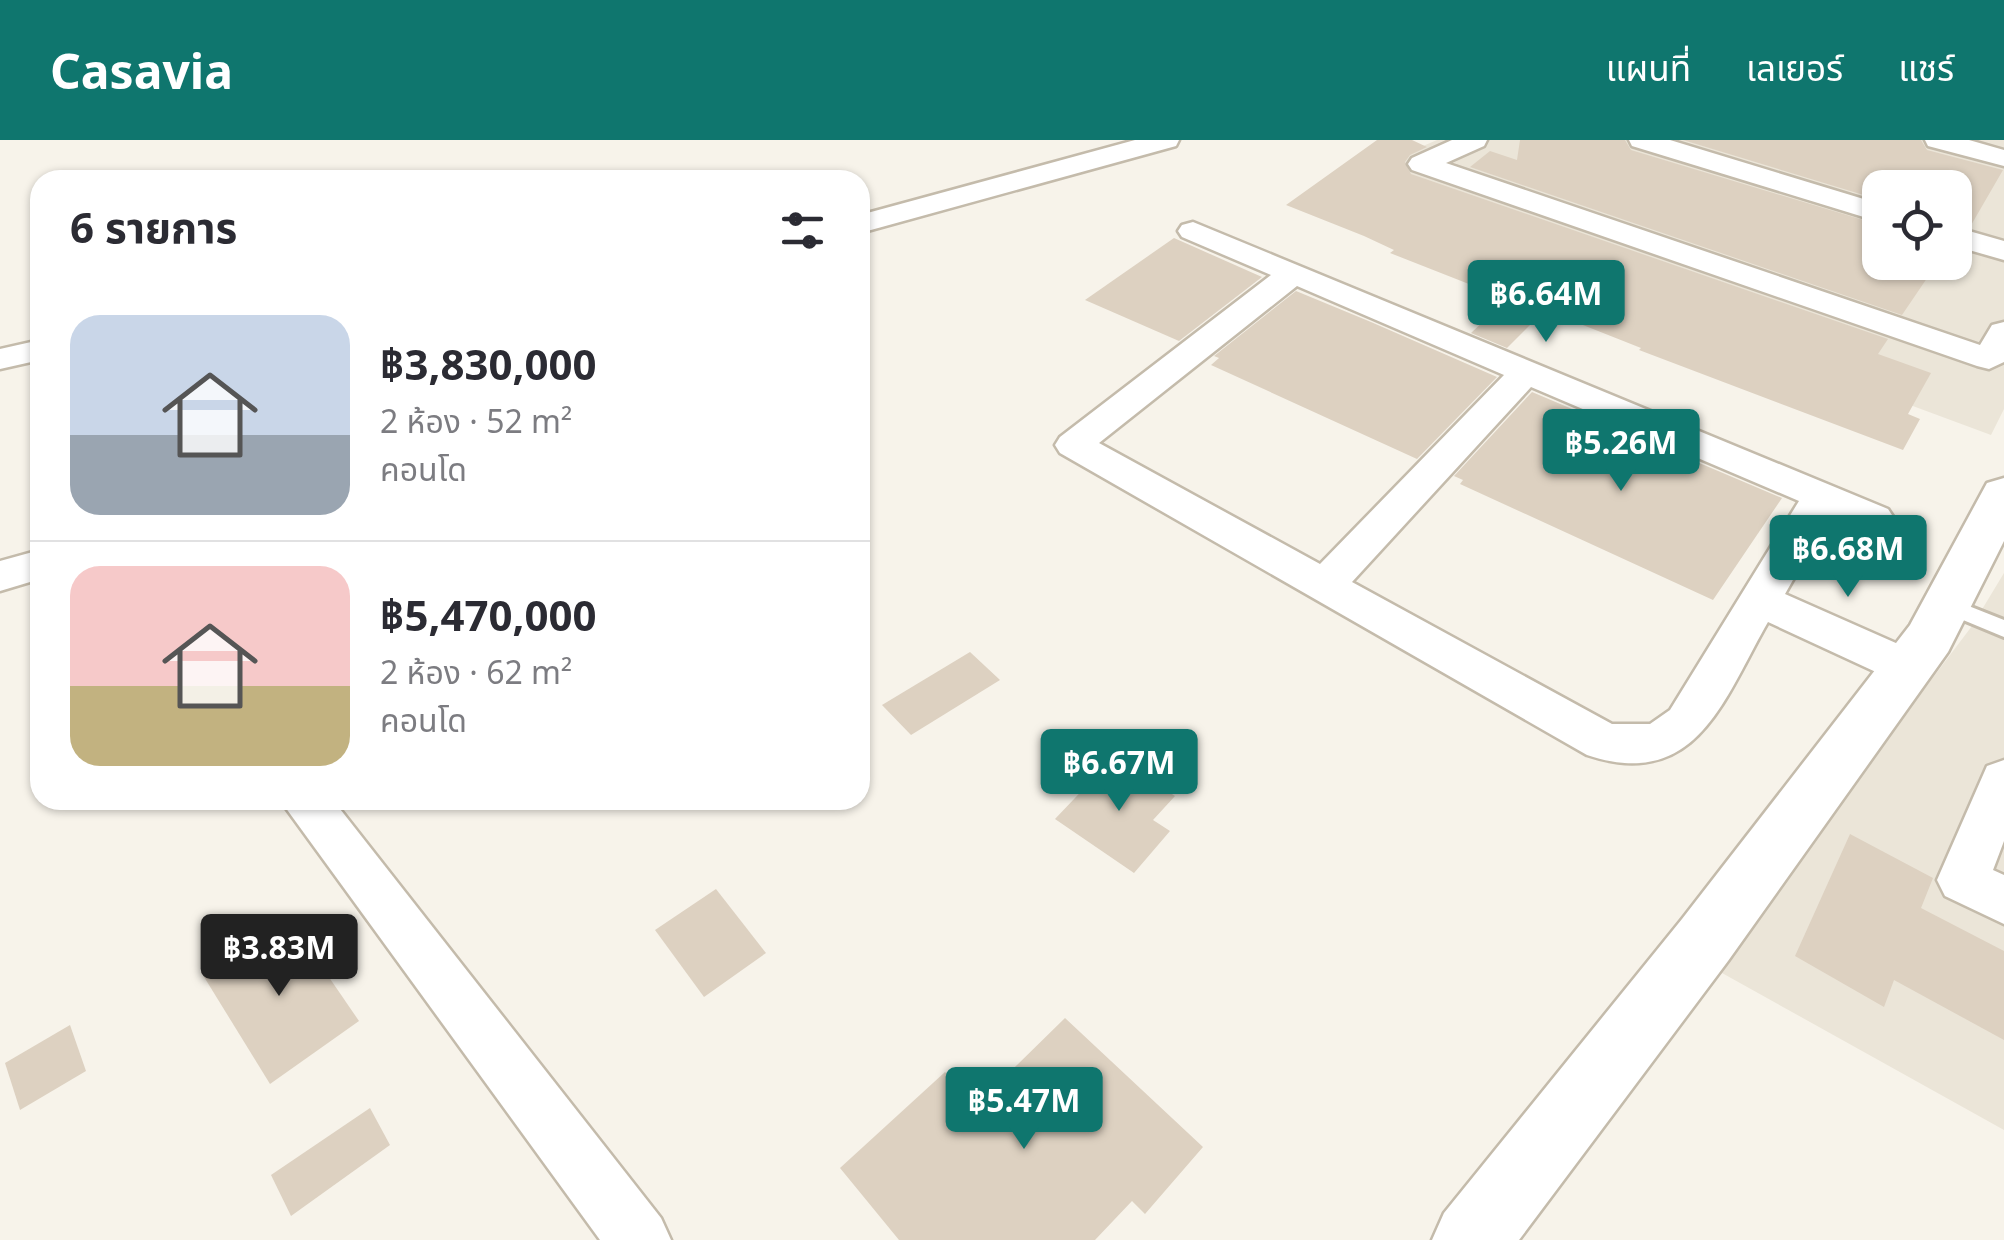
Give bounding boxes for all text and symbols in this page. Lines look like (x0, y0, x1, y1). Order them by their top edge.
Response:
text: Casavia (50, 38, 233, 103)
text: แผนที่ (1606, 44, 1691, 91)
text: เลเยอร์ (1746, 44, 1843, 91)
text: แชร์ (1898, 44, 1954, 91)
map controls (1862, 170, 1972, 280)
button: locate (1862, 170, 1972, 280)
text: 6 รายการ (70, 198, 237, 255)
icon: filters (775, 203, 830, 258)
pin: ฿6.64M (1465, 260, 1627, 345)
text: ฿6.64M (1490, 271, 1602, 314)
text: ฿3,830,000 (380, 335, 597, 392)
icon: home (150, 355, 270, 475)
text: 2 ห้อง · 52 m² (380, 399, 572, 442)
pin: ฿5.26M (1540, 409, 1702, 494)
text: ฿5.26M (1565, 420, 1677, 463)
text: คอนโด (380, 447, 467, 490)
pin: ฿6.68M (1767, 515, 1929, 600)
text: ฿6.68M (1792, 526, 1904, 569)
text: ฿5,470,000 (380, 586, 597, 643)
icon: home (150, 606, 270, 726)
text: 2 ห้อง · 62 m² (380, 650, 572, 693)
text: คอนโด (380, 698, 467, 741)
pin: ฿6.67M (1038, 729, 1200, 814)
text: ฿6.67M (1063, 740, 1175, 783)
pin: ฿3.83M (198, 914, 360, 999)
text: ฿3.83M (223, 925, 335, 968)
pin: ฿5.47M (943, 1067, 1105, 1152)
text: ฿5.47M (968, 1078, 1080, 1121)

